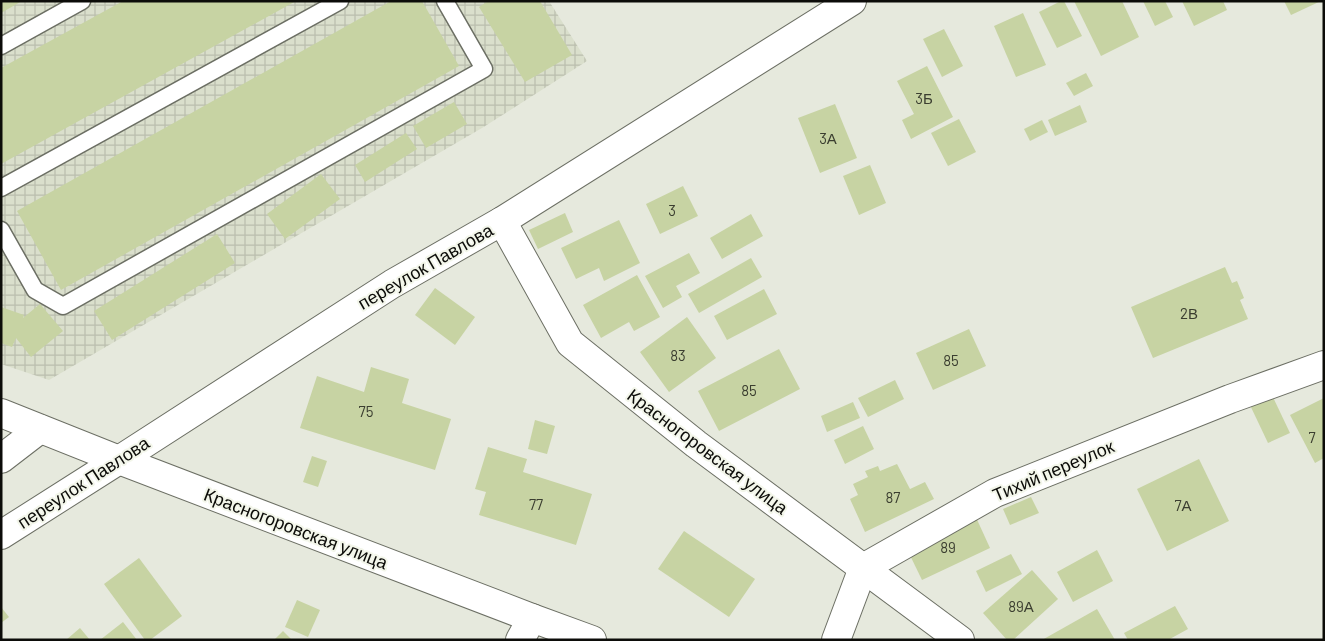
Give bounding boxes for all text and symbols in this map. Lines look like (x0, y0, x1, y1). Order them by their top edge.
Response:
house number: 3Б (915, 89, 933, 107)
house number: 3А (819, 129, 837, 147)
house number: 3 (668, 201, 676, 219)
street label: переулок Павлова (353, 218, 497, 314)
house number: 2В (1180, 304, 1198, 322)
house number: 83 (670, 346, 686, 364)
house number: 85 (943, 351, 959, 369)
house number: 85 (741, 381, 757, 399)
street label: Красногоровская улица (623, 383, 793, 519)
house number: 75 (359, 402, 373, 420)
house number: 7 (1308, 428, 1316, 446)
street label: переулок Павлова (13, 431, 154, 533)
street label: Тихий переулок (989, 434, 1117, 505)
street label: Красногоровская улица (201, 483, 392, 574)
house number: 87 (886, 488, 900, 506)
house number: 77 (529, 495, 543, 513)
house number: 7А (1174, 496, 1192, 514)
house number: 89 (940, 538, 956, 556)
house number: 89А (1008, 597, 1034, 615)

